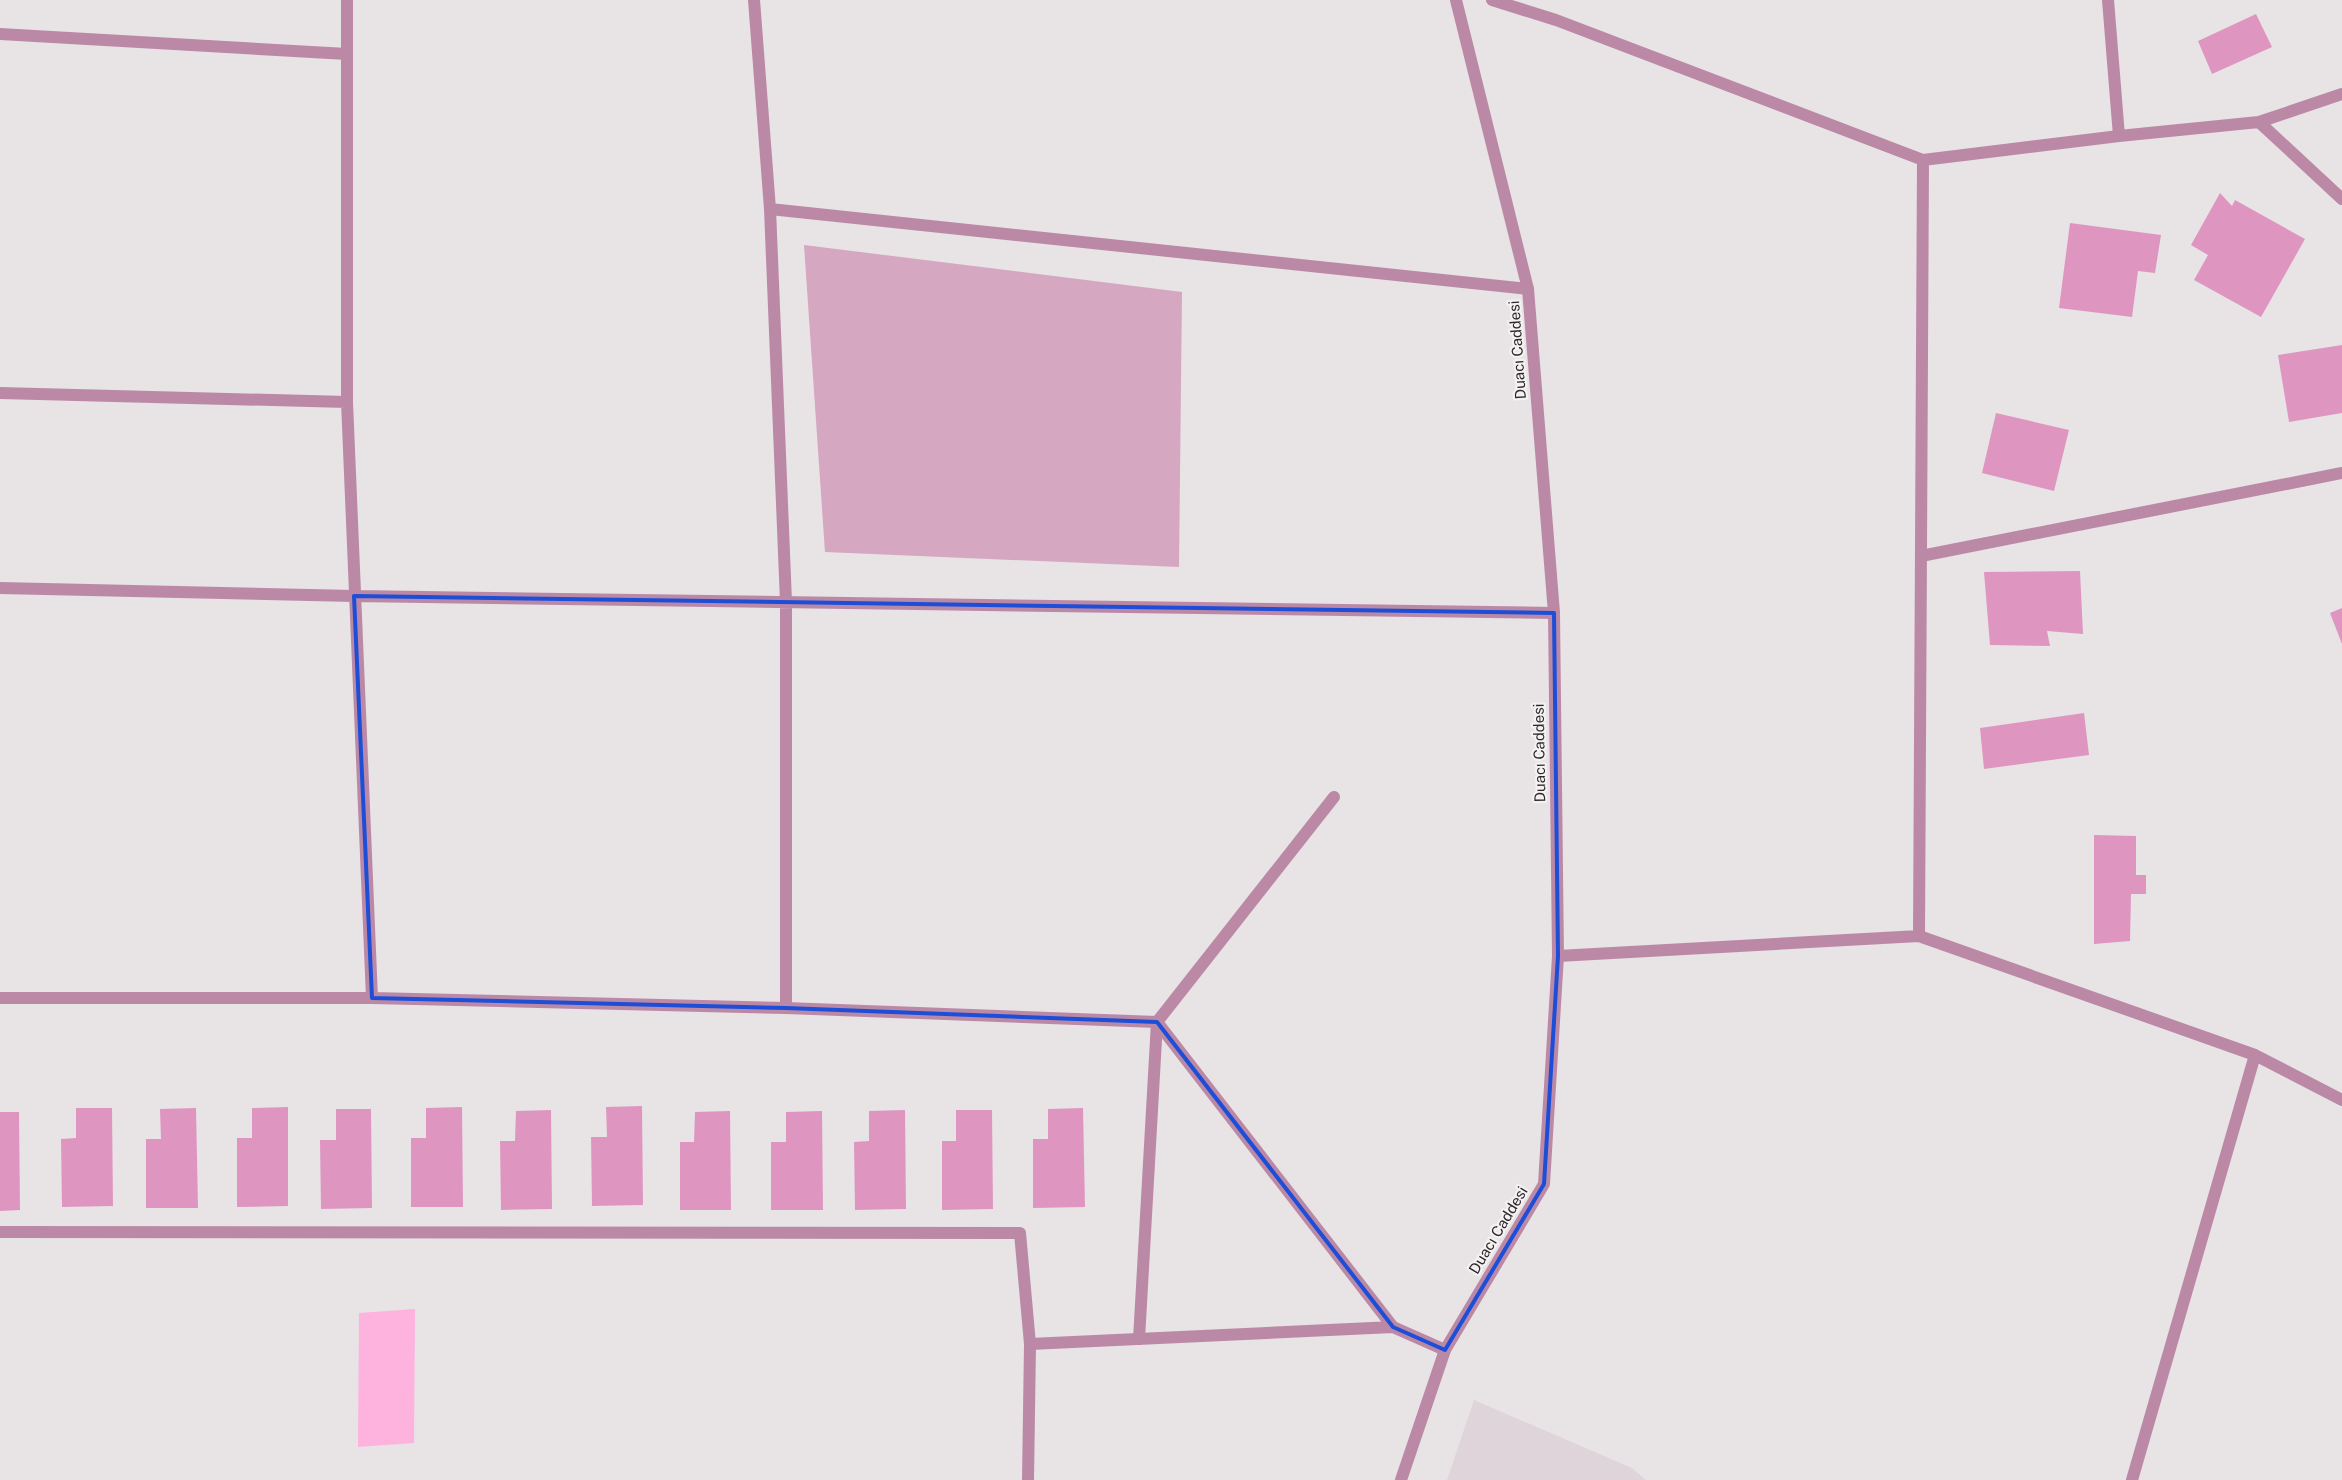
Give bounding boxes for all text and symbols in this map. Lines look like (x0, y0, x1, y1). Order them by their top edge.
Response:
street label: Duacı Caddesi (1505, 300, 1529, 400)
street label: Duacı Caddesi (1530, 703, 1548, 803)
street label: Duacı Caddesi (1465, 1183, 1531, 1277)

